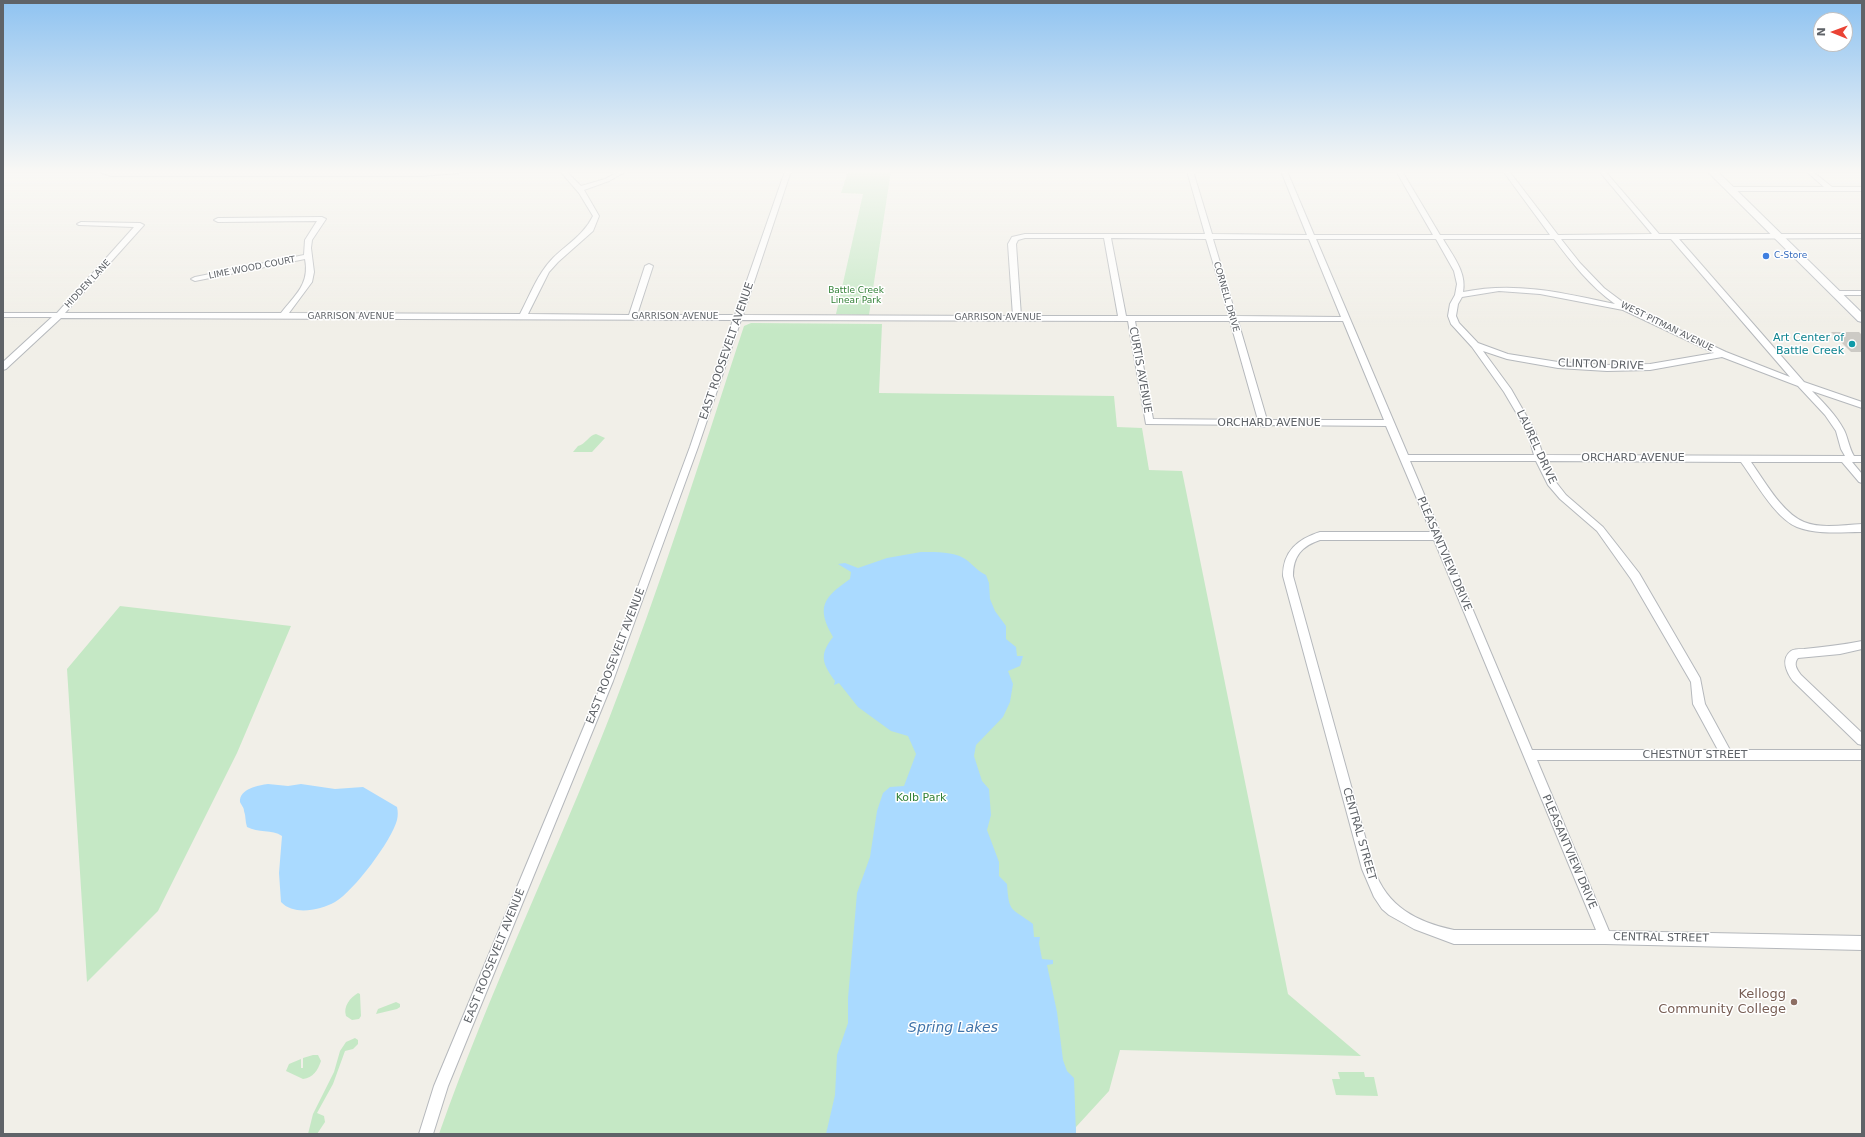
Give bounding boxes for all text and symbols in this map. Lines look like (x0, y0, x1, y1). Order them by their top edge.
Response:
north arrow (1813, 12, 1853, 52)
text: N (1815, 27, 1828, 37)
marker: C-Store (1761, 251, 1771, 261)
place label: C-Store (1774, 251, 1807, 261)
street label: LIME WOOD COURT (208, 254, 296, 282)
street label: HIDDEN LANE (63, 258, 113, 310)
street label: CORNELL DRIVE (1211, 261, 1241, 333)
street label: EAST ROOSEVELT AVENUE (697, 281, 757, 421)
park label: Battle Creek Linear Park (828, 286, 884, 307)
street label: WEST PITMAN AVENUE (1619, 300, 1715, 354)
street label: GARRISON AVENUE (307, 312, 395, 322)
street label: GARRISON AVENUE (631, 312, 719, 322)
street label: GARRISON AVENUE (954, 313, 1042, 323)
street label: CURTIS AVENUE (1126, 326, 1154, 414)
place label: Art Center of Battle Creek (1773, 331, 1844, 357)
marker: Art Center of Battle Creek (1847, 339, 1857, 349)
street label: CLINTON DRIVE (1558, 357, 1644, 373)
street label: LAUREL DRIVE (1513, 408, 1559, 486)
street label: ORCHARD AVENUE (1217, 416, 1321, 430)
street label: ORCHARD AVENUE (1581, 451, 1685, 465)
street label: PLEASANTVIEW DRIVE (1414, 495, 1474, 613)
street label: EAST ROOSEVELT AVENUE (584, 586, 648, 726)
street label: CHESTNUT STREET (1642, 748, 1748, 762)
street label: CENTRAL STREET (1339, 786, 1379, 882)
park label: Kolb Park (896, 791, 946, 805)
street label: PLEASANTVIEW DRIVE (1539, 793, 1599, 911)
street label: EAST ROOSEVELT AVENUE (462, 887, 528, 1025)
street label: CENTRAL STREET (1613, 931, 1709, 945)
place label: Kellogg Community College (1658, 987, 1786, 1018)
marker: Kellogg Community College (1789, 997, 1799, 1007)
water label: Spring Lakes (908, 1020, 998, 1036)

